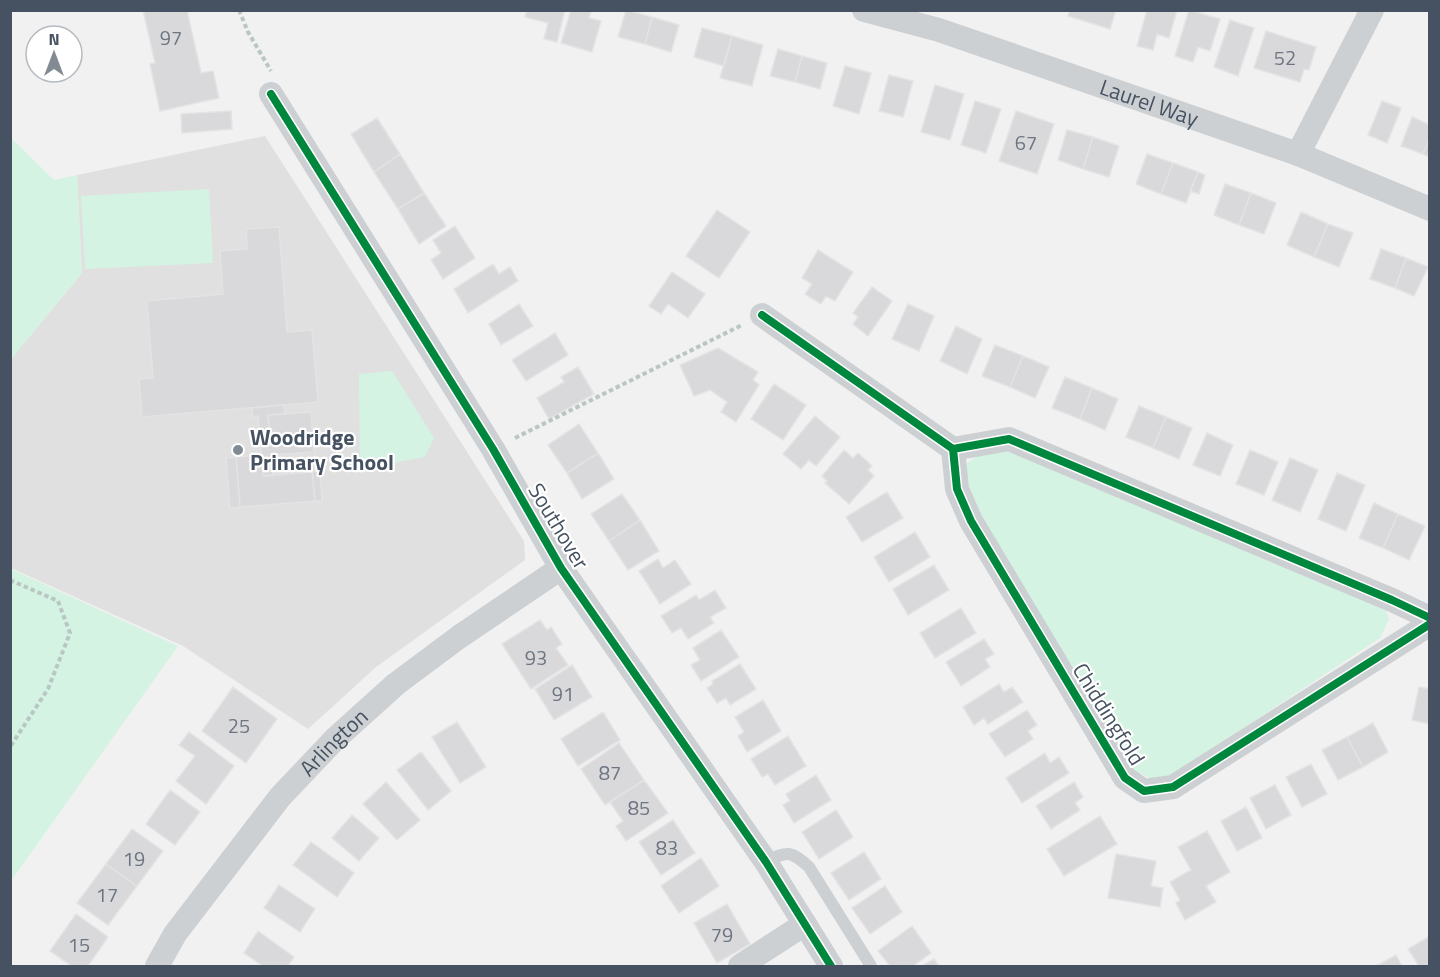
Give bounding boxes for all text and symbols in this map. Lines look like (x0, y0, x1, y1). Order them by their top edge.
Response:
house number: 97 (160, 22, 182, 53)
north arrow (24, 24, 84, 84)
text: N (48, 27, 60, 51)
house number: 52 (1274, 42, 1296, 73)
street label: Laurel Way (1095, 70, 1204, 136)
house number: 67 (1015, 127, 1037, 158)
place label: Woodridge Primary School (250, 420, 394, 479)
marker: Woodridge Primary School (231, 443, 245, 457)
street label: Southover (520, 476, 598, 576)
house number: 93 (525, 642, 547, 673)
street label: Chiddingfold (1064, 656, 1154, 772)
house number: 91 (552, 678, 574, 709)
street label: Arlington (291, 700, 376, 784)
house number: 25 (228, 710, 250, 741)
house number: 87 (599, 757, 621, 788)
house number: 85 (628, 792, 650, 823)
house number: 83 (656, 832, 678, 863)
house number: 19 (123, 843, 145, 874)
house number: 17 (96, 879, 118, 910)
house number: 79 (711, 919, 733, 950)
house number: 15 (68, 929, 90, 960)

